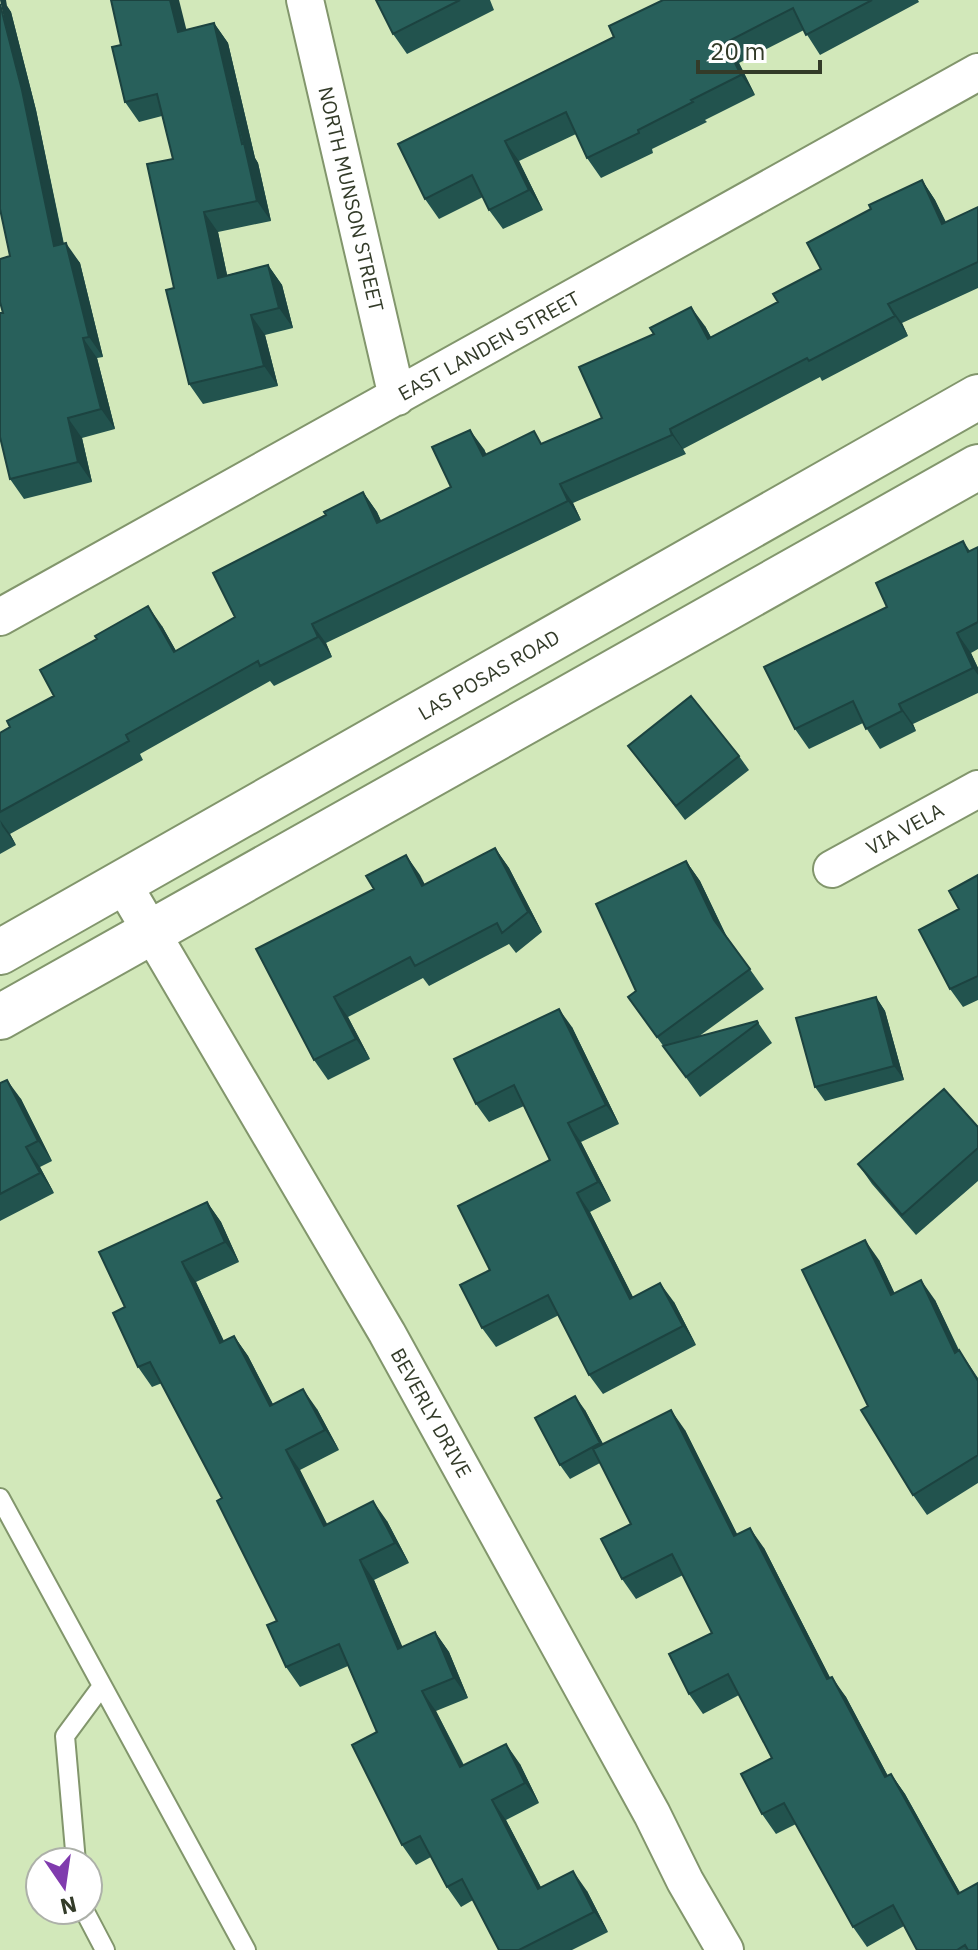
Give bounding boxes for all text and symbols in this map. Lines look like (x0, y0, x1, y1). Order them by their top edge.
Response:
scale bar (698, 24, 820, 74)
text: 20 m (710, 35, 765, 67)
street label: NORTH MUNSON STREET (312, 84, 390, 314)
street label: EAST LANDEN STREET (393, 284, 584, 407)
street label: LAS POSAS ROAD (413, 623, 564, 726)
street label: VIA VELA (861, 796, 949, 861)
street label: BEVERLY DRIVE (385, 1343, 478, 1482)
north arrow (24, 1846, 104, 1926)
text: N (58, 1890, 80, 1922)

